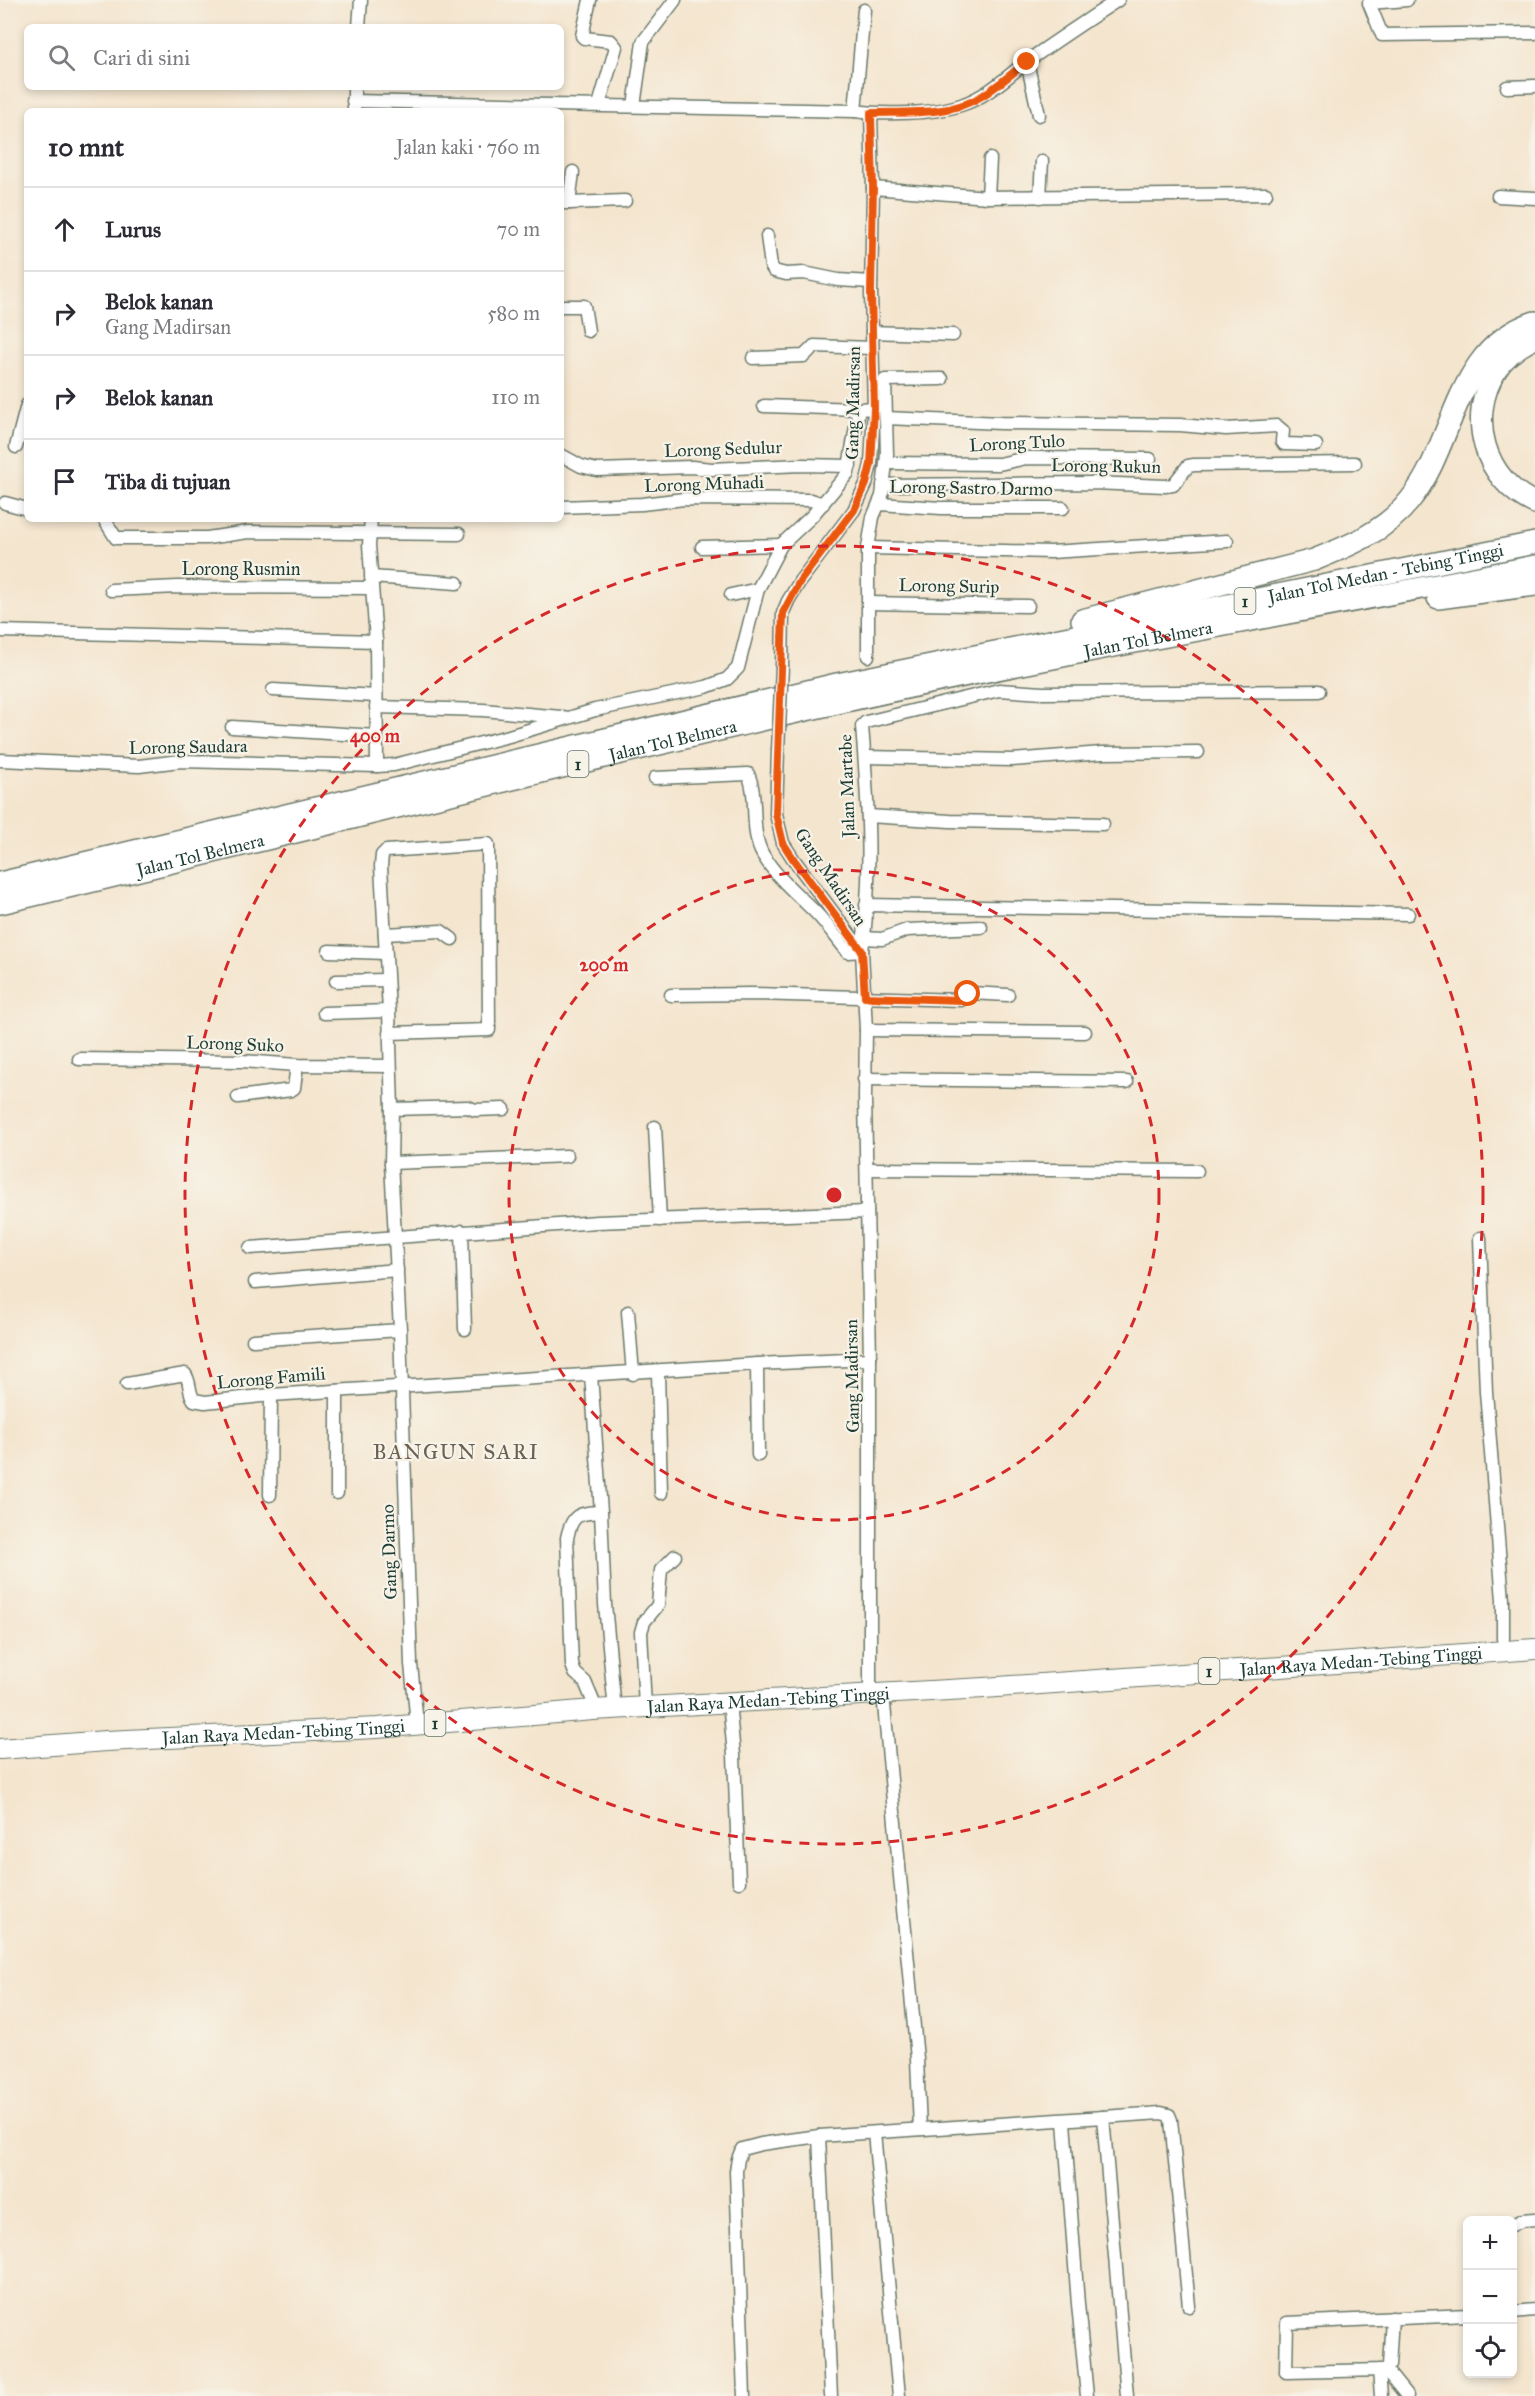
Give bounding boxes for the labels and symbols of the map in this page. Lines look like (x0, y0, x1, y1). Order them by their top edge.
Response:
route end (1013, 48, 1039, 74)
street label: Gang Madirsan (841, 346, 866, 460)
street label: Lorong Tulo (969, 430, 1066, 457)
street label: Lorong Sedulur (664, 436, 783, 463)
street label: Lorong Rukun (1051, 454, 1161, 479)
street label: Lorong Muhadi (644, 471, 764, 498)
street label: Lorong Sastro Darmo (889, 476, 1053, 501)
street label: Jalan Tol Medan - Tebing Tinggi (1264, 539, 1505, 609)
street label: Lorong Rusmin (182, 558, 301, 581)
street label: Lorong Surip (898, 574, 1000, 599)
road number: 1 (1234, 588, 1256, 614)
street label: Jalan Tol Belmera (1080, 616, 1215, 664)
street label: Jalan Tol Belmera (605, 715, 739, 768)
text: 400 m (350, 725, 401, 748)
street label: Jalan Martabe (834, 734, 861, 840)
street label: Lorong Saudara (128, 735, 248, 760)
road number: 1 (568, 751, 588, 777)
street label: Gang Madirsan (789, 824, 872, 931)
street label: Jalan Tol Belmera (132, 829, 267, 883)
text: 200 m (580, 954, 629, 976)
route start (954, 980, 980, 1006)
street label: Lorong Suko (186, 1031, 284, 1058)
centre of rings (824, 1185, 844, 1205)
street label: Gang Madirsan (840, 1319, 865, 1433)
street label: Lorong Famili (216, 1362, 326, 1395)
district label: BANGUN SARI (373, 1439, 539, 1465)
street label: Gang Darmo (376, 1504, 403, 1600)
street label: Jalan Raya Medan-Tebing Tinggi (1237, 1642, 1483, 1682)
road number: 1 (1198, 1658, 1220, 1684)
street label: Jalan Raya Medan-Tebing Tinggi (644, 1682, 890, 1719)
road number: 1 (424, 1710, 446, 1736)
street label: Jalan Raya Medan-Tebing Tinggi (160, 1715, 406, 1750)

